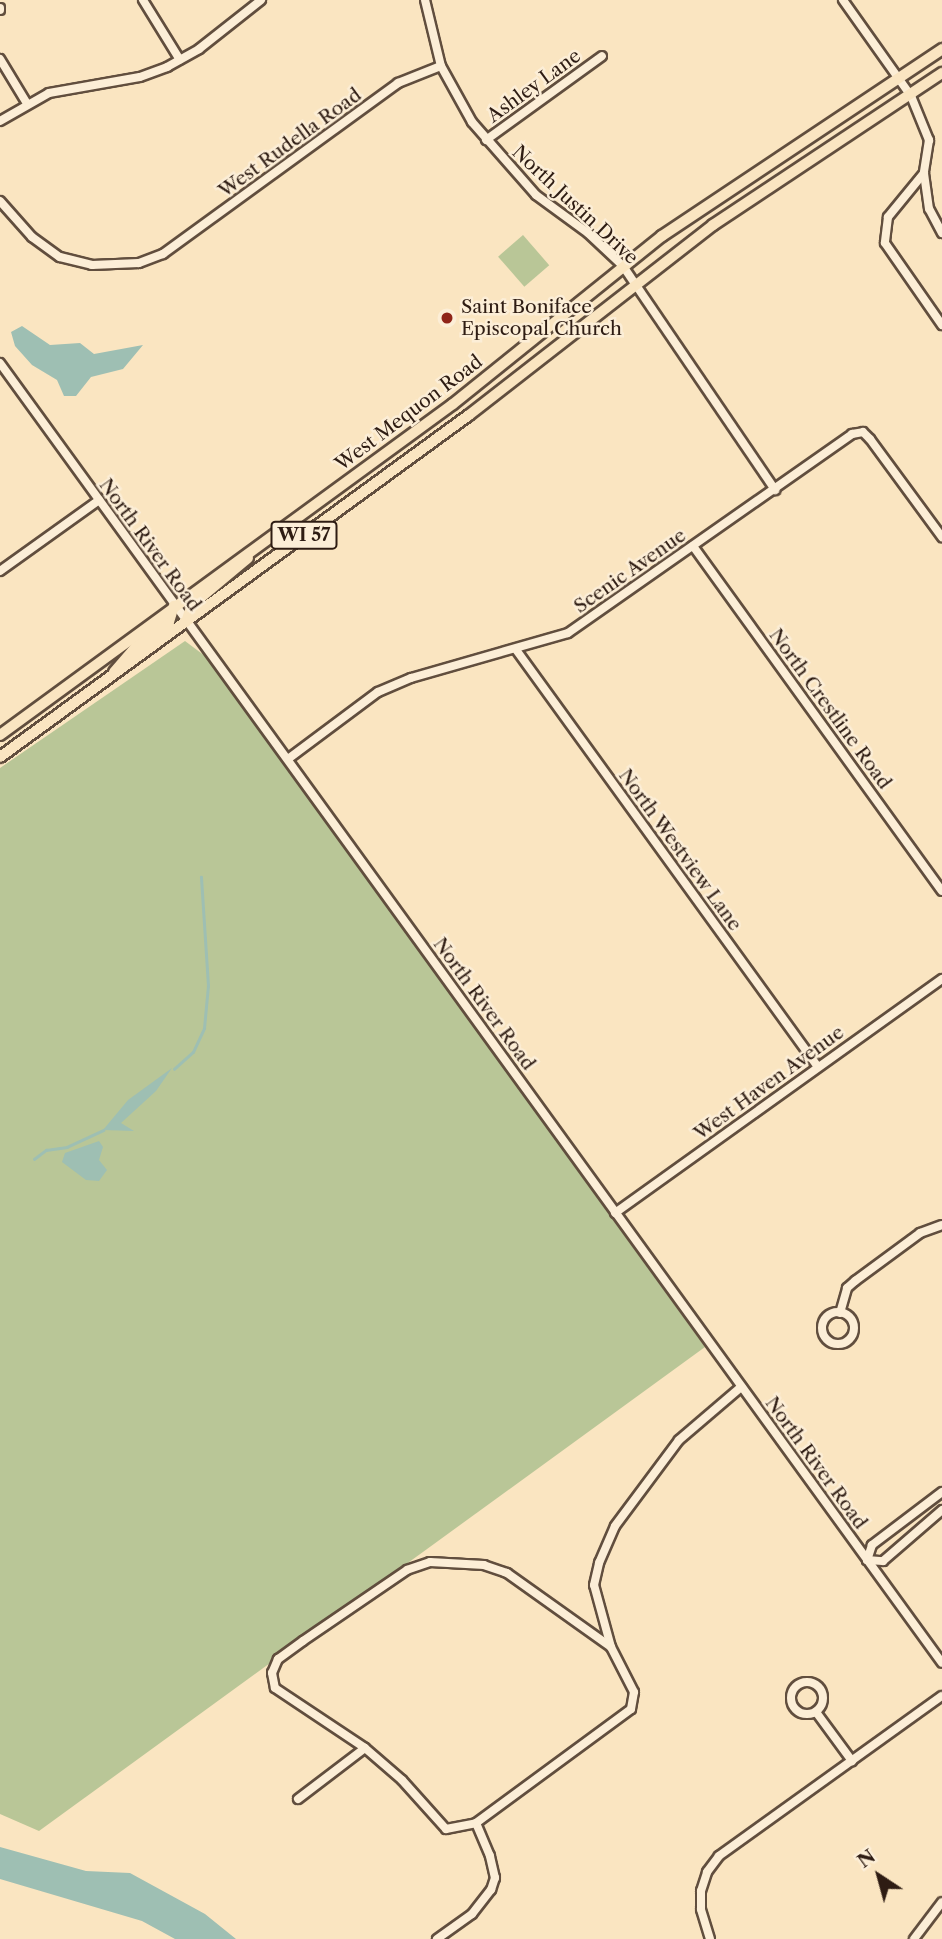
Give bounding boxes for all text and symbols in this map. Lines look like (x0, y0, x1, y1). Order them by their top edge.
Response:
street label: Ashley Lane (482, 44, 586, 128)
street label: West Rudella Road (214, 84, 366, 202)
street label: North Justin Drive (507, 141, 643, 269)
place label: Saint Boniface Episcopal Church (461, 296, 622, 340)
marker: Saint Boniface Episcopal Church (439, 310, 455, 326)
street label: West Mequon Road (331, 350, 487, 476)
street label: North River Road (94, 474, 206, 616)
road number: WI 57 (269, 520, 339, 550)
street label: Scenic Avenue (569, 524, 691, 618)
street label: North Crestline Road (764, 624, 896, 794)
street label: North Westview Lane (613, 764, 747, 936)
street label: North River Road (428, 933, 540, 1075)
street label: West Haven Avenue (689, 1021, 849, 1145)
street label: North River Road (760, 1392, 872, 1534)
north arrow (844, 1841, 914, 1911)
text: N (853, 1844, 880, 1873)

